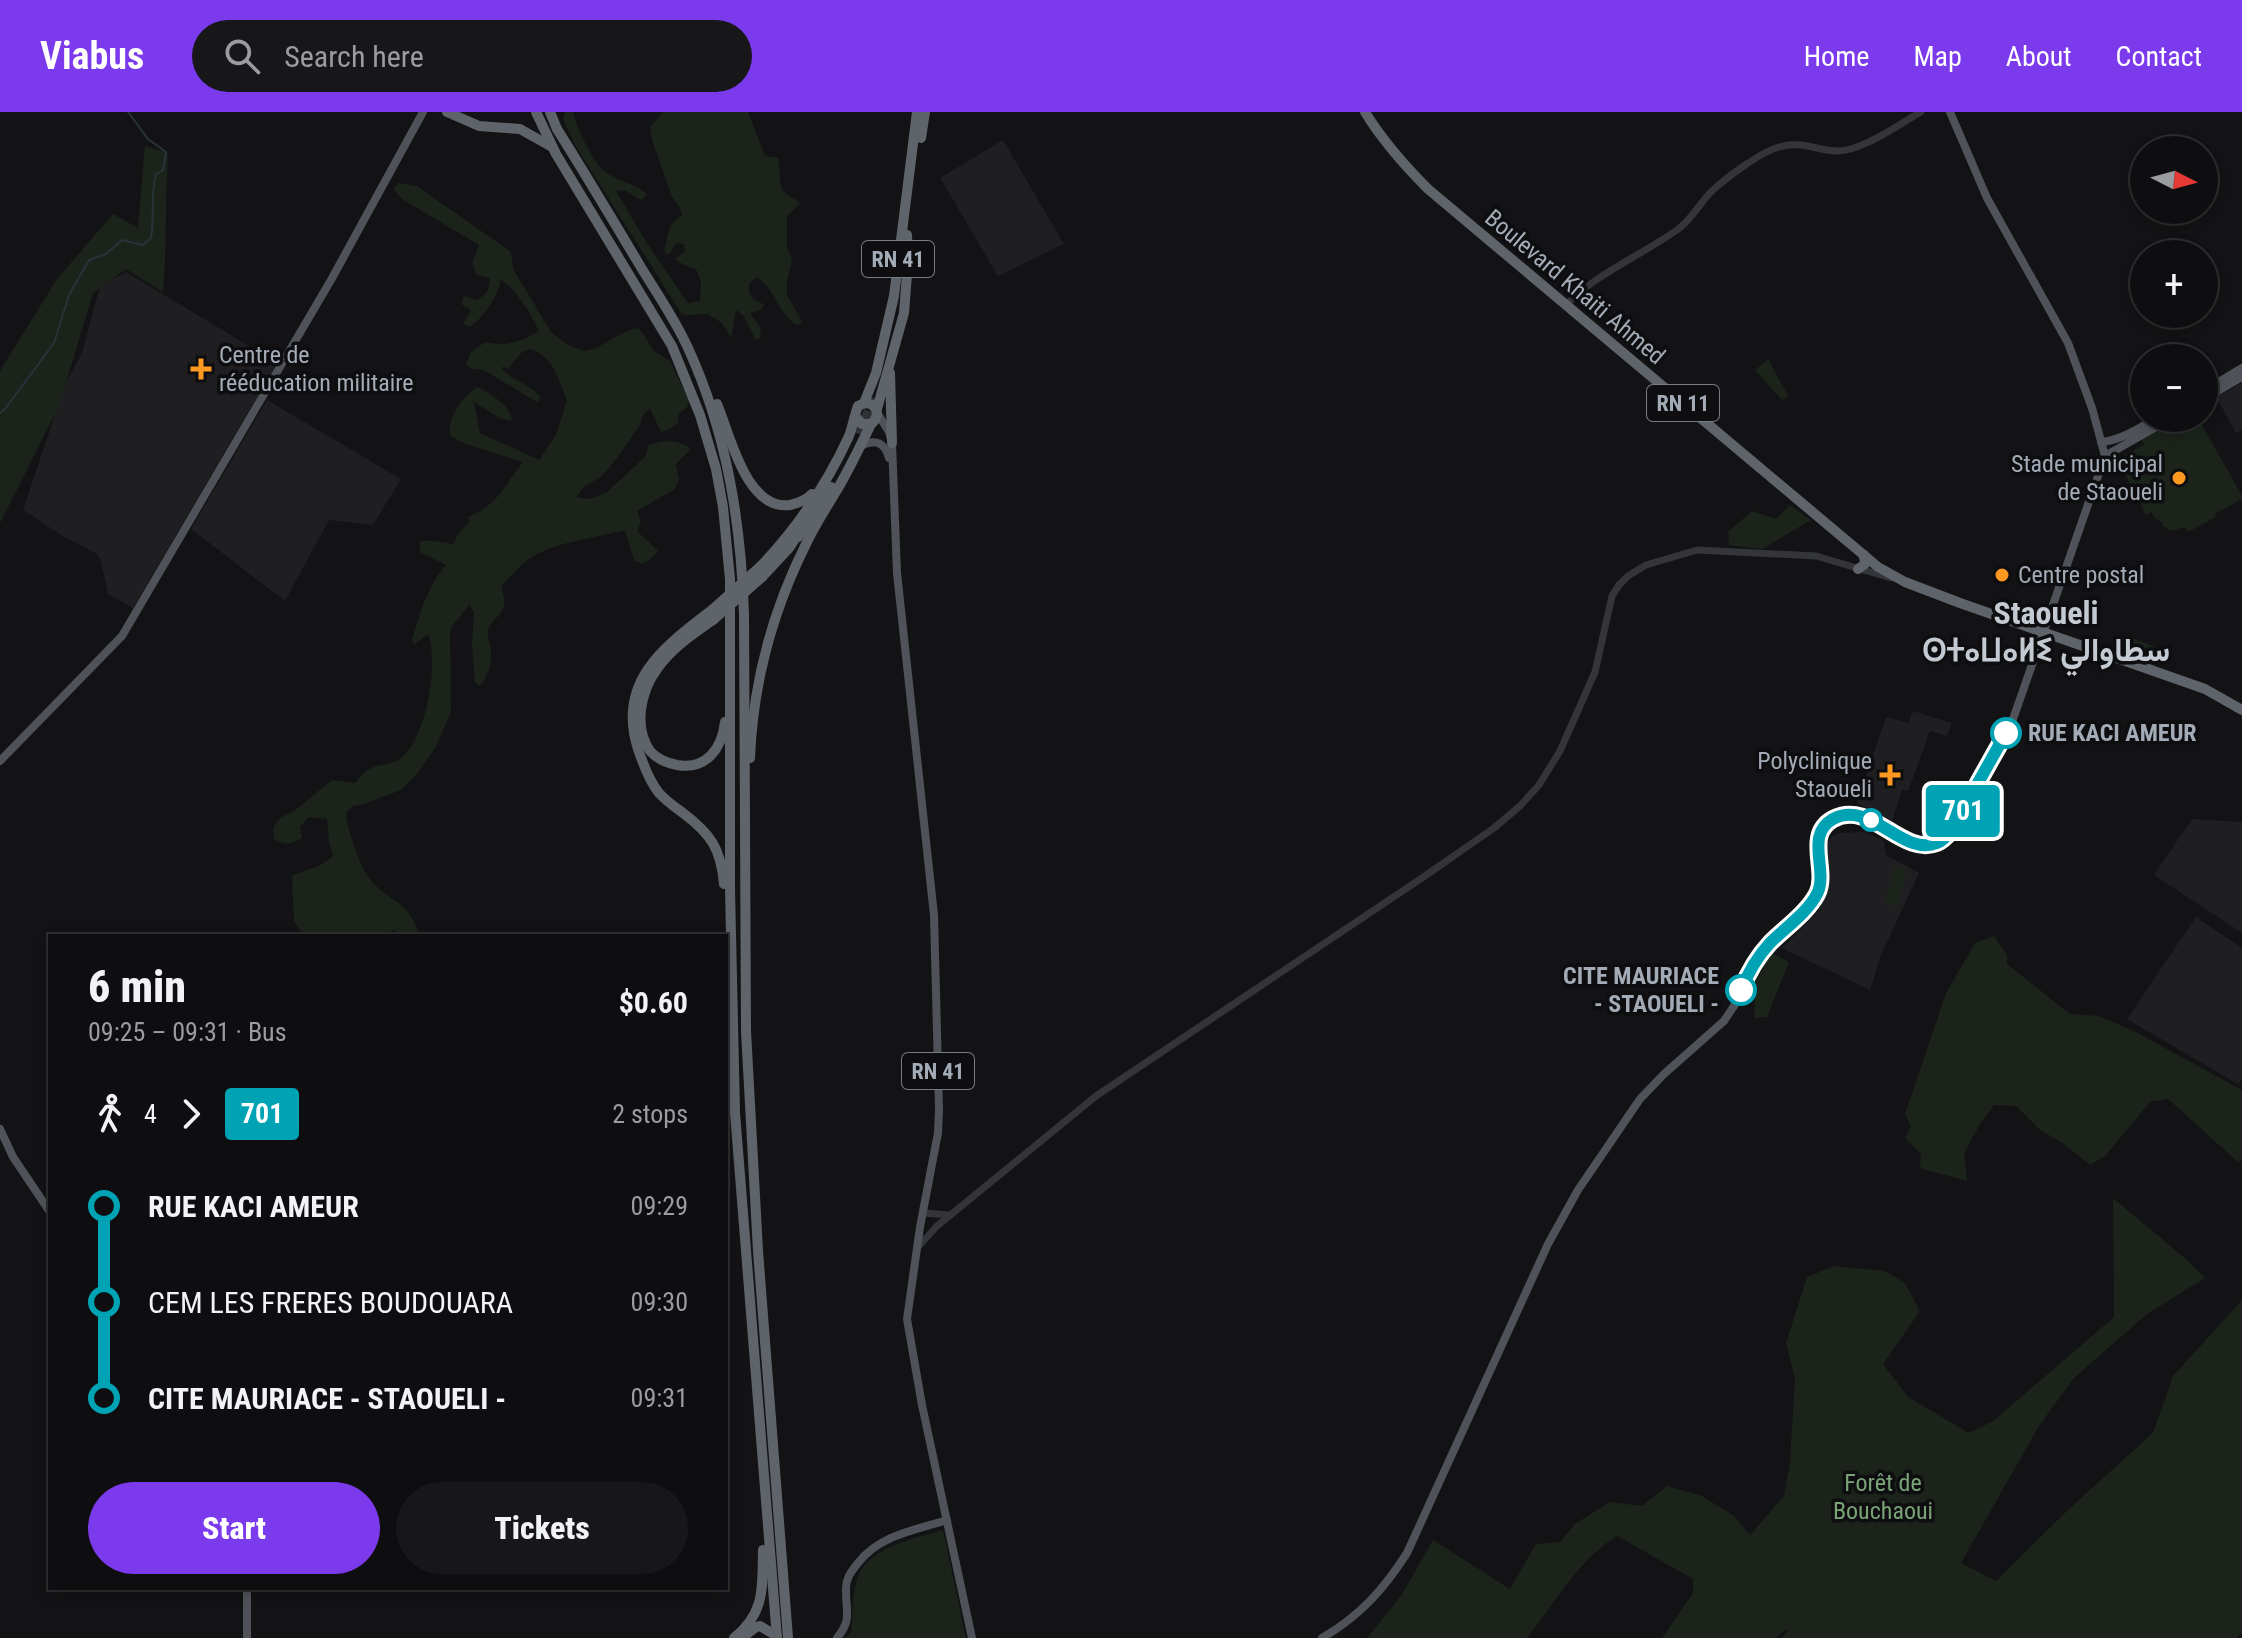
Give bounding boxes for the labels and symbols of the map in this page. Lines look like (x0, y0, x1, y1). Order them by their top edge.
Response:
north arrow (2130, 136, 2218, 224)
street label: Boulevard Khaiti Ahmed (1479, 204, 1671, 370)
road number: RN 41 (862, 241, 934, 277)
place label: Centre de rééducation militaire (219, 341, 414, 397)
marker: Centre de rééducation militaire (190, 358, 212, 380)
road number: RN 11 (1647, 385, 1719, 421)
place label: Stade municipal de Staoueli (2011, 450, 2163, 506)
marker: Stade municipal de Staoueli (2170, 469, 2188, 487)
place label: Centre postal (2018, 561, 2144, 589)
marker: Centre postal (1993, 566, 2011, 584)
district label: Staoueli ⵙⵜⴰⵡⴰⵍⵉ سطاوالي (1922, 594, 2170, 677)
marker: RUE KACI AMEUR (1991, 718, 2021, 748)
place label: RUE KACI AMEUR (2028, 719, 2197, 747)
place label: Polyclinique Staoueli (1757, 747, 1872, 803)
marker: Polyclinique Staoueli (1879, 764, 1901, 786)
line badge: 701 (1917, 785, 2009, 837)
unlabelled marker (1860, 809, 1882, 831)
place label: CITE MAURIACE - STAOUELI - (1563, 962, 1719, 1018)
marker: CITE MAURIACE - STAOUELI - (1726, 975, 1756, 1005)
road number: RN 41 (902, 1053, 974, 1089)
park label: Forêt de Bouchaoui (1833, 1469, 1933, 1525)

